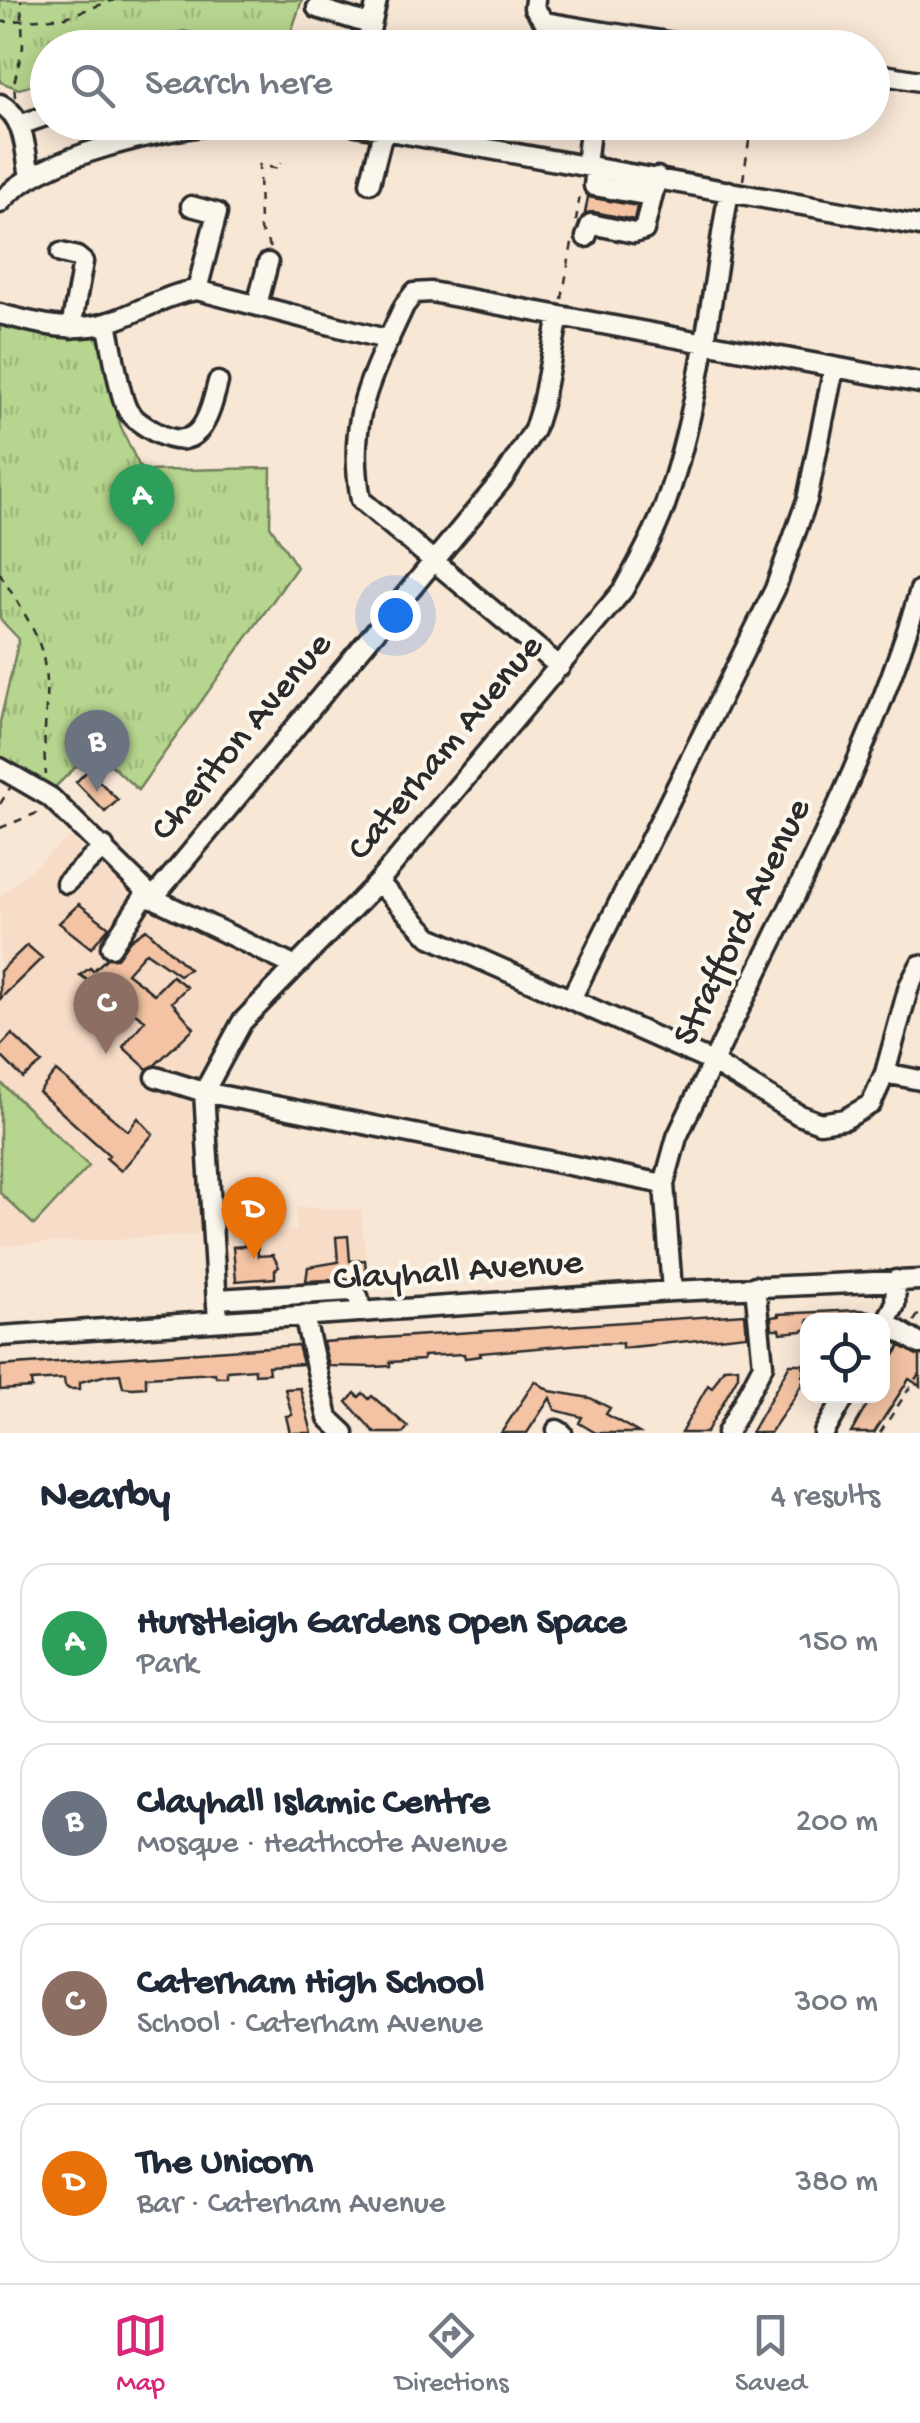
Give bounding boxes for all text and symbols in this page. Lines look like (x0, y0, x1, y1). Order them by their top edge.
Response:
search box (30, 30, 890, 140)
icon: search (65, 58, 120, 113)
text: Search here (145, 63, 332, 107)
pin: A (110, 464, 174, 546)
your location (370, 590, 421, 641)
street label: Cheriton Avenue (143, 624, 343, 851)
street label: Caterham Avenue (340, 627, 555, 871)
pin: B (64, 710, 130, 792)
street label: Strafford Avenue (665, 792, 823, 1054)
pin: C (74, 972, 138, 1054)
pin: D (222, 1176, 286, 1259)
street label: Clayhall Avenue (332, 1242, 585, 1304)
map controls (800, 1313, 890, 1403)
button: locate (800, 1313, 890, 1403)
text: Nearby (40, 1474, 170, 1523)
text: 4 results (771, 1479, 880, 1517)
text: Hurstleigh Gardens Open Space (137, 1602, 626, 1646)
text: A (65, 1624, 84, 1662)
text: 150 m (800, 1624, 878, 1662)
text: Park (137, 1646, 198, 1684)
text: Clayhall Islamic Centre (137, 1782, 490, 1826)
text: B (66, 1804, 83, 1842)
text: 200 m (796, 1804, 878, 1842)
text: Mosque · Heathcote Avenue (137, 1826, 507, 1864)
text: Caterham High School (137, 1962, 484, 2006)
text: C (66, 1984, 83, 2022)
text: 300 m (795, 1984, 878, 2022)
text: School · Caterham Avenue (137, 2006, 483, 2044)
text: The Unicorn (137, 2142, 313, 2186)
text: D (64, 2164, 85, 2202)
text: 380 m (795, 2164, 878, 2202)
text: Bar · Caterham Avenue (137, 2186, 445, 2224)
tab: Map (113, 2308, 168, 2401)
tab: Directions (395, 2308, 509, 2401)
tab: Saved (735, 2308, 807, 2401)

